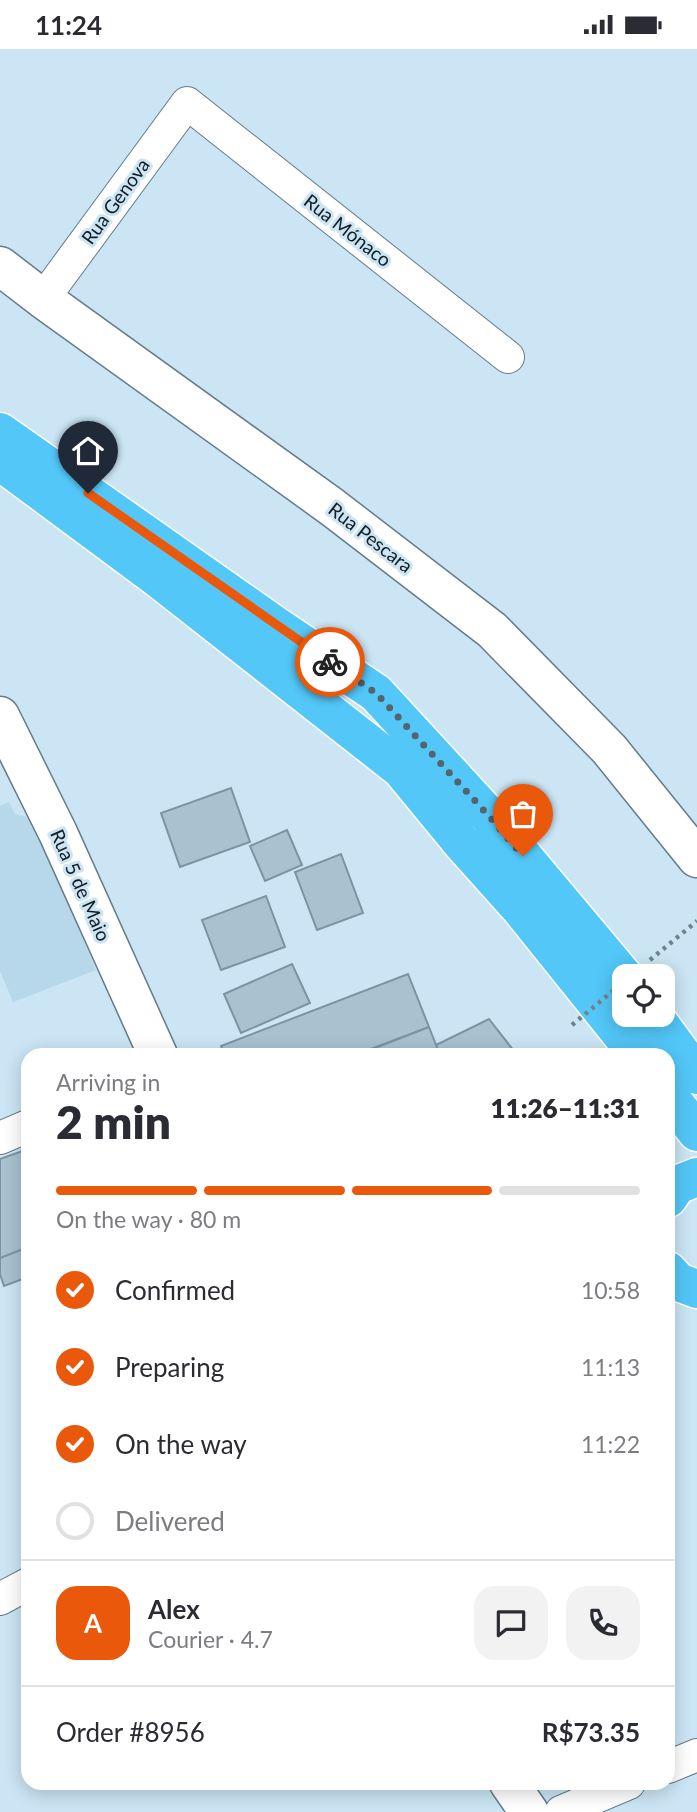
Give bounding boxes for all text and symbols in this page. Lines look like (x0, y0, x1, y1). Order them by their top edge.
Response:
text: 11:24 (35, 9, 102, 41)
street label: Rua Genova (76, 154, 154, 248)
street label: Rua Mónaco (300, 189, 396, 271)
pin (58, 421, 118, 493)
icon: home (69, 432, 107, 470)
street label: Rua Pescara (324, 497, 418, 577)
courier (295, 627, 365, 697)
icon: bike (311, 643, 349, 681)
pin (493, 784, 553, 856)
icon: bag (504, 795, 542, 833)
street label: Rua 5 de Maio (46, 826, 116, 944)
map controls (612, 964, 675, 1027)
button: locate (612, 964, 675, 1027)
text: Arriving in (56, 1068, 160, 1096)
text: 11:26–11:31 (490, 1092, 640, 1124)
text: 2 min (56, 1094, 171, 1149)
text: On the way · 80 m (56, 1205, 241, 1233)
icon: check (56, 1271, 94, 1309)
text: Confirmed (115, 1274, 235, 1306)
text: 10:58 (581, 1276, 640, 1304)
icon: check (56, 1348, 94, 1386)
text: Preparing (115, 1351, 224, 1383)
text: 11:13 (581, 1353, 640, 1381)
icon: check (56, 1425, 94, 1463)
text: On the way (115, 1428, 247, 1460)
text: 11:22 (581, 1430, 640, 1458)
text: Delivered (115, 1505, 225, 1537)
button: chat (474, 1586, 548, 1660)
button: phone (566, 1586, 640, 1660)
text: Alex (148, 1593, 200, 1625)
text: A (84, 1607, 102, 1639)
text: Courier · 4.7 (148, 1625, 273, 1653)
text: Order #8956 (56, 1716, 205, 1748)
text: R$73.35 (542, 1716, 640, 1748)

